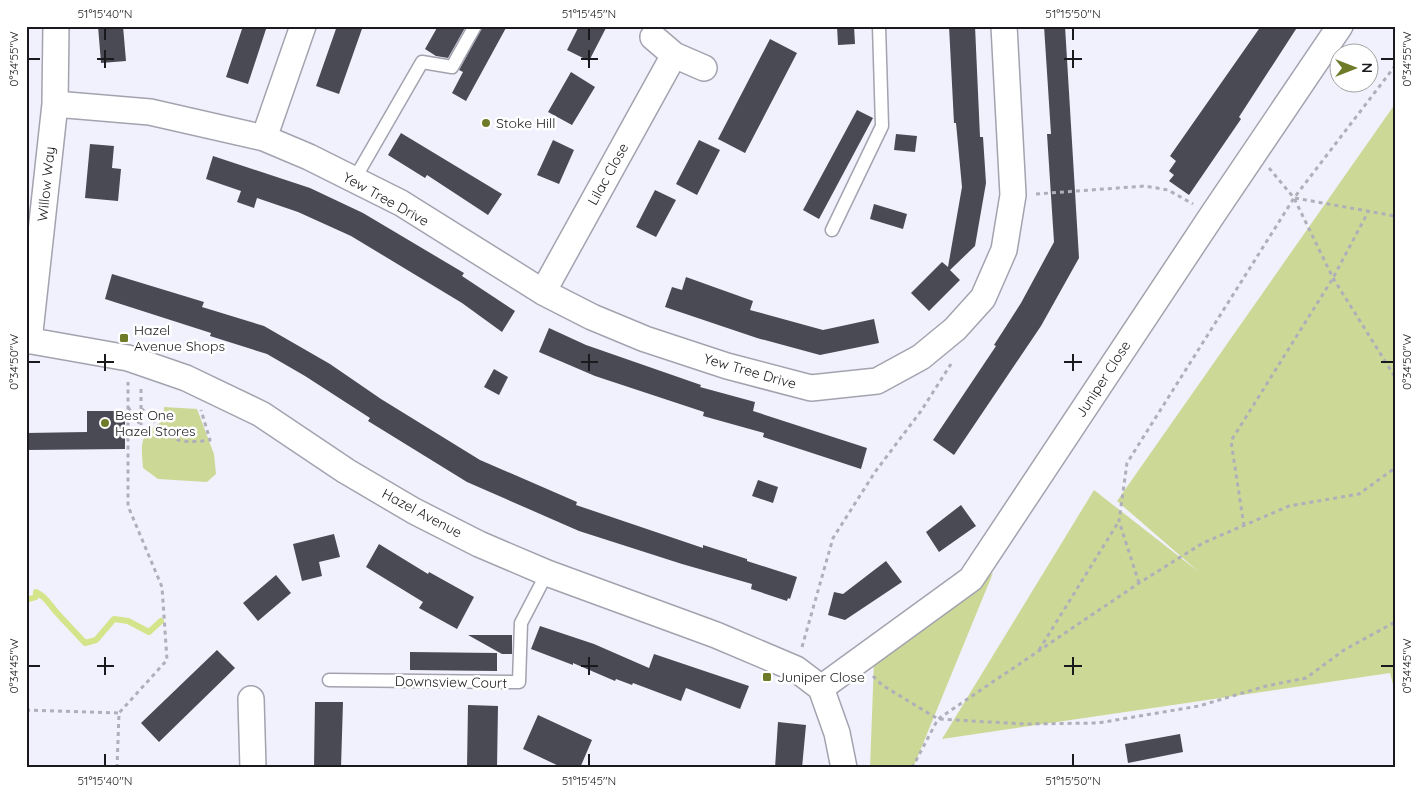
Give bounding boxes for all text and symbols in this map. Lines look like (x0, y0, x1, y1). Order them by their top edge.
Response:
text: 51°15'40"N (77, 6, 133, 21)
text: 51°15'45"N (562, 6, 616, 21)
text: 51°15'50"N (1045, 6, 1101, 21)
text: 0°34'55"W (6, 31, 21, 87)
text: 0°34'55"W (1399, 31, 1414, 87)
north arrow (1328, 42, 1378, 92)
text: N (1358, 63, 1376, 73)
place label: Stoke Hill (496, 114, 555, 132)
marker: Stoke Hill (480, 117, 492, 129)
street label: Lilac Close (584, 140, 632, 208)
street label: Willow Way (33, 146, 59, 222)
street label: Yew Tree Drive (340, 168, 432, 230)
place label: Hazel Avenue Shops (134, 321, 225, 355)
marker: Hazel Avenue Shops (118, 332, 130, 344)
text: 0°34'50"W (6, 334, 21, 390)
text: 0°34'50"W (1399, 334, 1414, 390)
street label: Juniper Close (1072, 337, 1135, 421)
street label: Yew Tree Drive (702, 349, 798, 393)
place label: Best One Hazel Stores (115, 406, 196, 440)
marker: Best One Hazel Stores (99, 417, 111, 429)
street label: Hazel Avenue (379, 484, 465, 542)
text: 0°34'45"W (6, 638, 21, 694)
text: 0°34'45"W (1399, 638, 1414, 694)
place label: Juniper Close (777, 668, 865, 686)
marker: Juniper Close (761, 671, 773, 683)
street label: Downsview Court (395, 672, 507, 692)
text: 51°15'40"N (77, 773, 133, 788)
text: 51°15'45"N (562, 773, 616, 788)
text: 51°15'50"N (1045, 773, 1101, 788)

